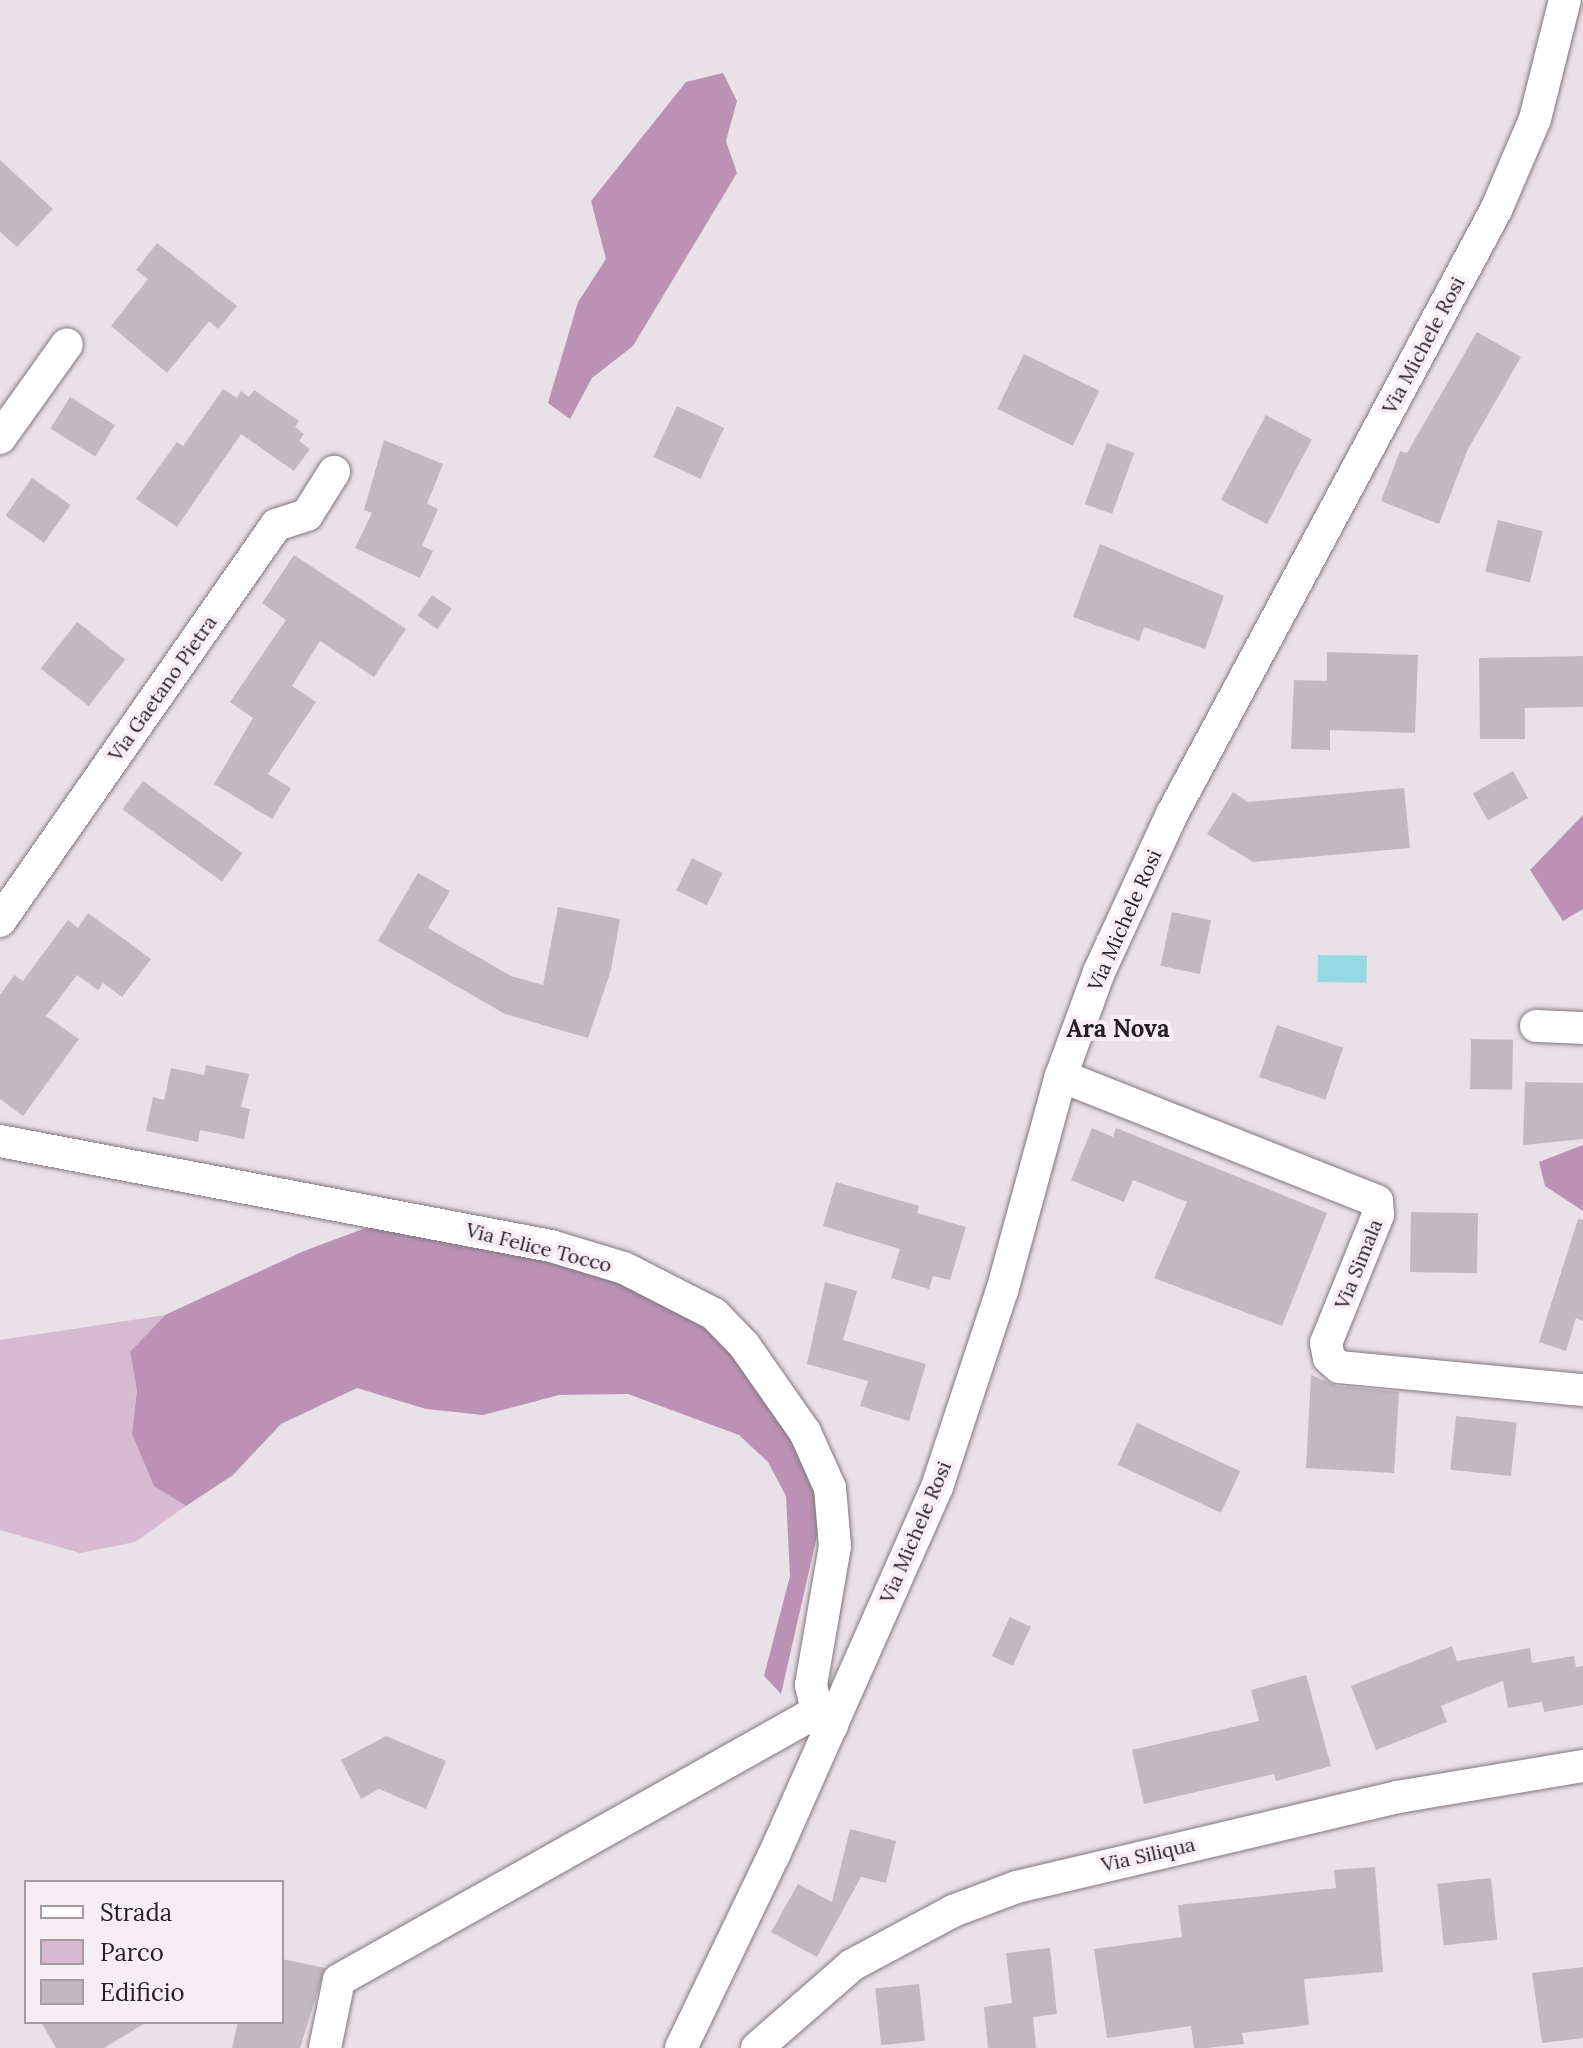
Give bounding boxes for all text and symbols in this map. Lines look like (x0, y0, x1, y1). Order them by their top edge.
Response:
street label: Via Michele Rosi (1377, 272, 1469, 418)
street label: Via Gaetano Pietra (103, 611, 221, 765)
street label: Via Michele Rosi (1082, 846, 1166, 994)
district label: Ara Nova (1067, 1015, 1169, 1043)
street label: Via Simala (1329, 1216, 1387, 1312)
street label: Via Felice Tocco (464, 1217, 614, 1277)
street label: Via Michele Rosi (874, 1457, 956, 1607)
street label: Via Siliqua (1099, 1832, 1197, 1876)
legend (24, 1880, 284, 2024)
text: Strada (100, 1897, 172, 1928)
text: Parco (100, 1937, 164, 1968)
text: Edificio (100, 1977, 185, 2008)

